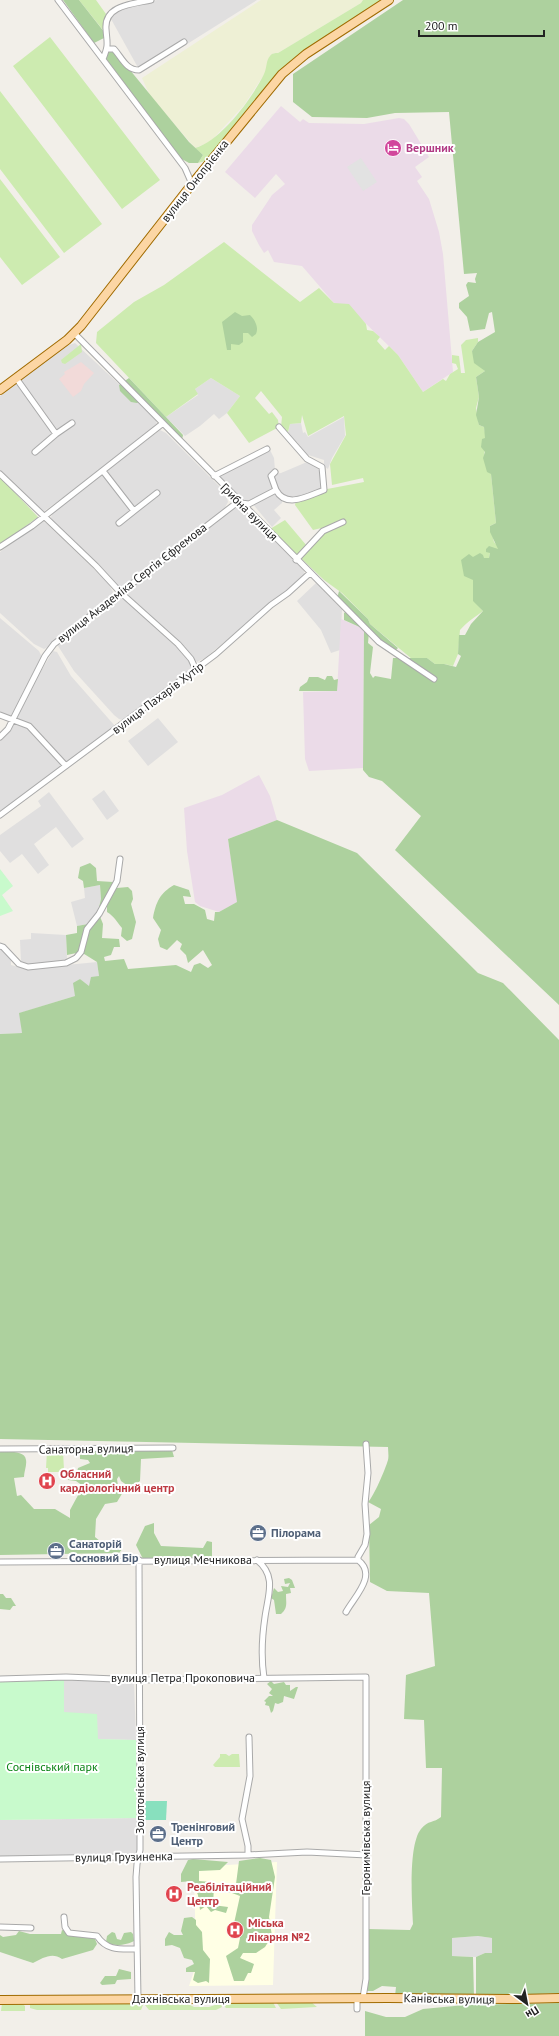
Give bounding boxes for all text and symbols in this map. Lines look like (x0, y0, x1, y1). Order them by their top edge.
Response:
scale bar (419, 12, 544, 38)
text: 200 m (425, 18, 458, 33)
street label: вулиця Онопрієнка (158, 136, 232, 225)
hotel icon: Вершник (383, 138, 403, 158)
place label: Вершник (406, 140, 454, 155)
street label: Грибна вулиця (217, 480, 281, 544)
street label: вулиця Академіка Сергія Єфремова (54, 520, 209, 646)
street label: вулиця Пахарів Хутір (109, 658, 207, 737)
street label: Санаторна вулиця (39, 1440, 133, 1457)
place label: Обласний кардіологічний центр (60, 1466, 175, 1495)
hospital icon: Обласний кардіологічний центр (37, 1471, 57, 1491)
office icon: Пілорама (248, 1523, 268, 1543)
place label: Пілорама (271, 1525, 321, 1540)
place label: Санаторій Сосновий Бір (69, 1536, 139, 1565)
office icon: Санаторій Сосновий Бір (46, 1541, 66, 1561)
street label: вулиця Мечникова (154, 1552, 252, 1567)
street label: вулиця Петра Прокоповича (111, 1670, 255, 1685)
street label: Золотоніська вулиця (132, 1726, 147, 1834)
park label: Соснівський парк (6, 1759, 98, 1774)
street label: Геронимівська вулиця (358, 1780, 373, 1896)
place label: Тренінговий Центр (171, 1819, 235, 1848)
office icon: Тренінговий Центр (148, 1824, 168, 1844)
street label: вулиця Грузиненка (75, 1848, 173, 1865)
place label: Реабілітаційний Центр (187, 1879, 272, 1908)
hospital icon: Реабілітаційний Центр (164, 1884, 184, 1904)
place label: Міська лікарня №2 (247, 1915, 310, 1944)
hospital icon: Міська лікарня №2 (225, 1920, 245, 1940)
north arrow (507, 1984, 547, 2024)
street label: Канівська вулиця (403, 1990, 495, 2007)
street label: Дахнівська вулиця (132, 1991, 230, 2006)
text: Пн (523, 2003, 541, 2022)

